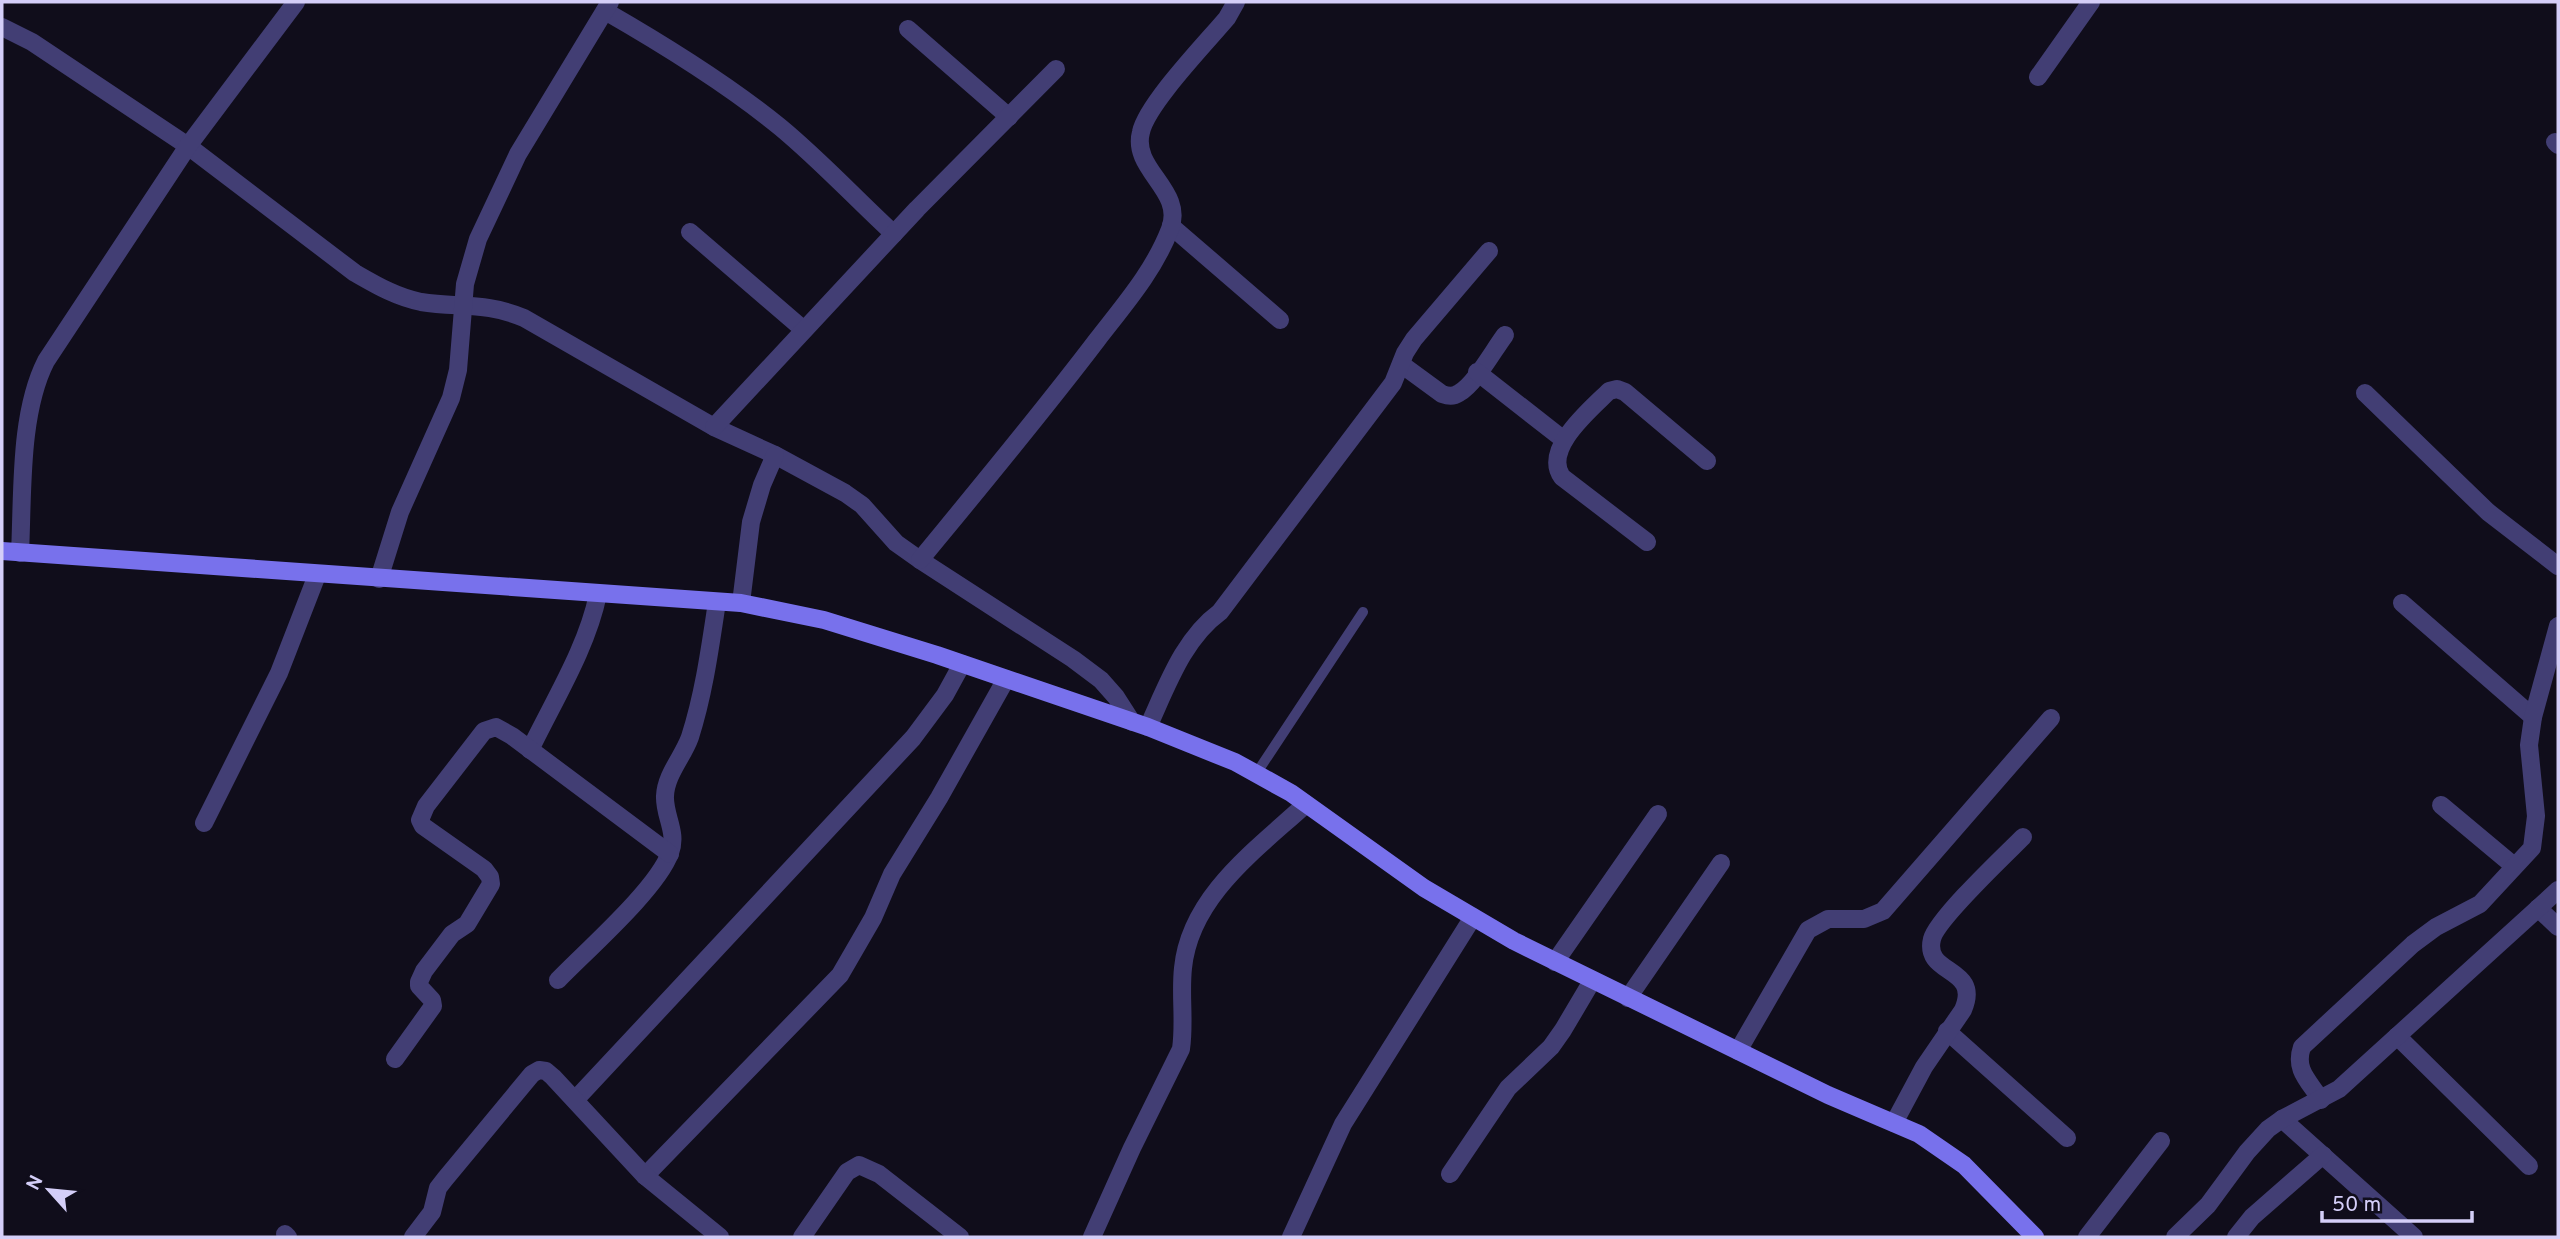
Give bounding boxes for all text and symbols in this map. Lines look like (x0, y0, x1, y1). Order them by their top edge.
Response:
north arrow (14, 1155, 84, 1225)
text: N (22, 1172, 49, 1195)
scale bar (2322, 1180, 2472, 1224)
text: 50 m (2332, 1192, 2381, 1219)

